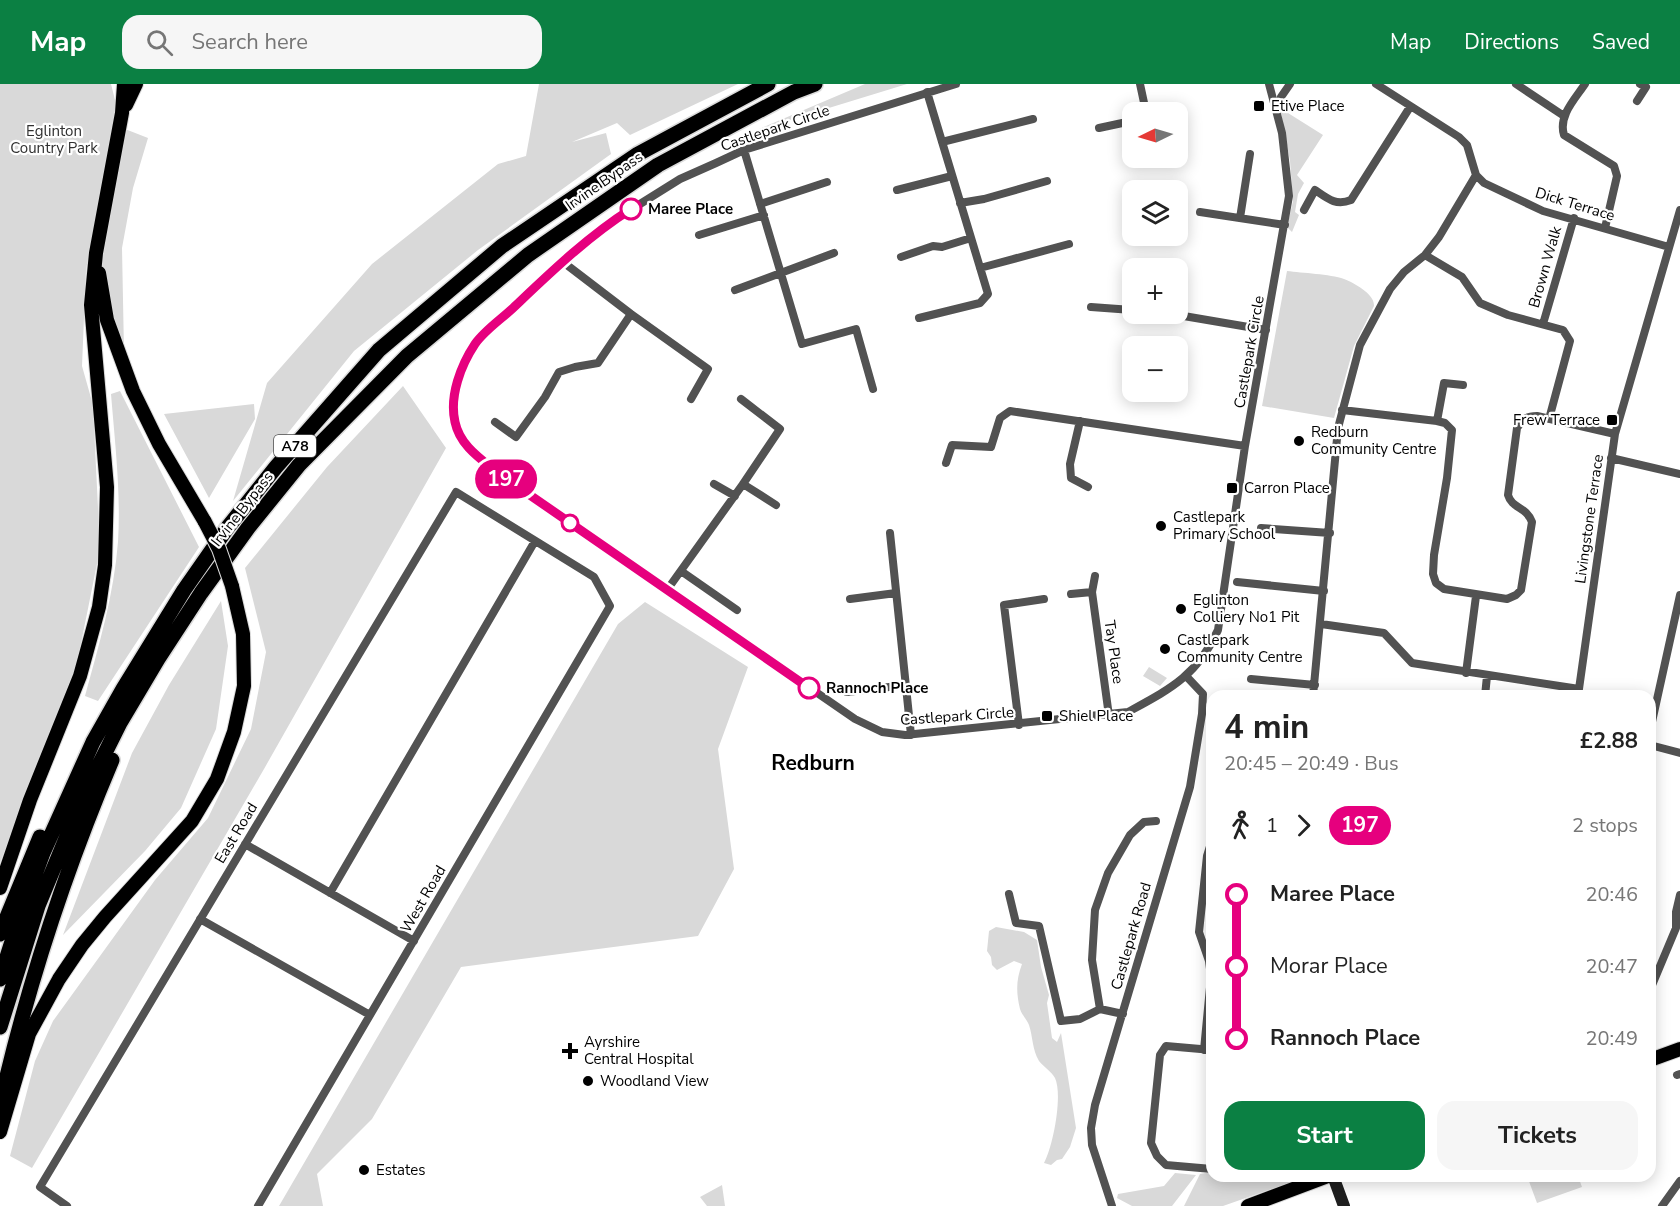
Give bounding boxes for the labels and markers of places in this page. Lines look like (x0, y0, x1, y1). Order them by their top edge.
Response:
place label: Etive Place (1271, 96, 1345, 116)
marker: Etive Place (1252, 99, 1266, 113)
marker: Maree Place (620, 198, 642, 220)
place label: Maree Place (648, 199, 733, 219)
place label: Frew Terrace (1513, 410, 1600, 430)
marker: Frew Terrace (1605, 413, 1619, 427)
place label: Redburn Community Centre (1311, 422, 1437, 459)
marker: Redburn Community Centre (1292, 434, 1306, 448)
place label: Carron Place (1244, 478, 1330, 498)
marker: Carron Place (1225, 481, 1239, 495)
place label: Castlepark Primary School (1173, 507, 1276, 544)
unlabelled marker (561, 514, 579, 532)
marker: Castlepark Primary School (1154, 519, 1168, 533)
place label: Eglinton Colliery No1 Pit (1193, 590, 1300, 627)
marker: Eglinton Colliery No1 Pit (1174, 602, 1188, 616)
place label: Castlepark Community Centre (1177, 630, 1303, 667)
marker: Castlepark Community Centre (1158, 642, 1172, 656)
marker: Rannoch Place (798, 677, 820, 699)
place label: Rannoch Place (826, 678, 928, 698)
place label: Shiel Place (1059, 706, 1133, 726)
marker: Shiel Place (1040, 709, 1054, 723)
place label: Ayrshire Central Hospital (584, 1032, 694, 1069)
marker: Ayrshire Central Hospital (561, 1042, 579, 1060)
place label: Woodland View (600, 1071, 709, 1091)
marker: Woodland View (581, 1074, 595, 1088)
place label: Estates (376, 1160, 425, 1180)
marker: Estates (357, 1163, 371, 1177)

